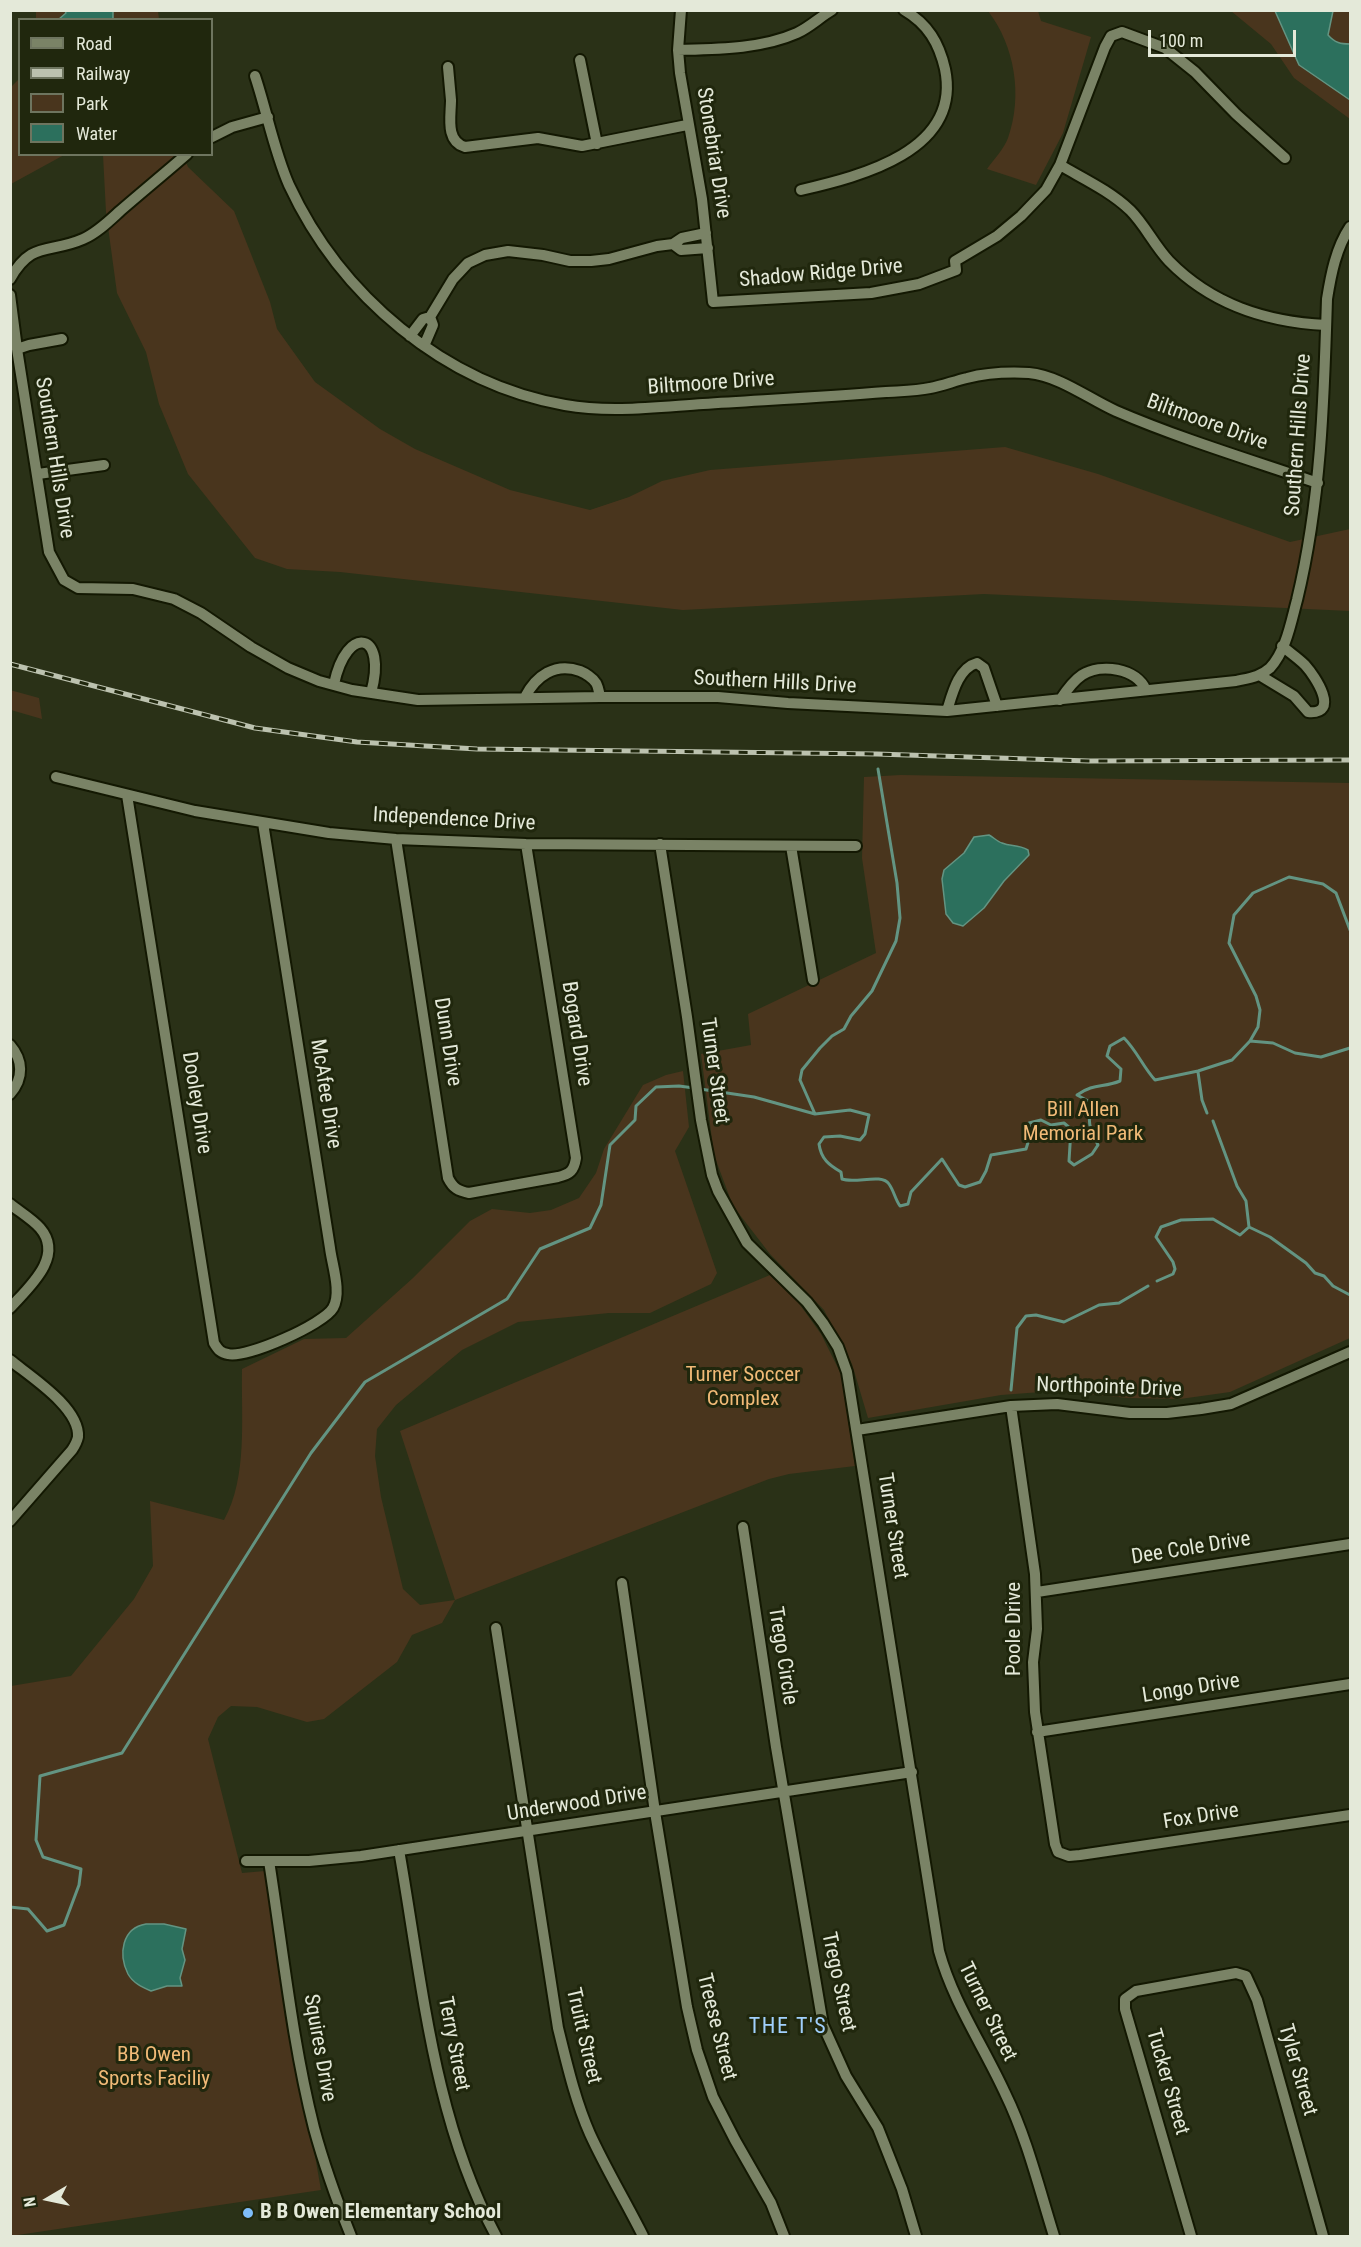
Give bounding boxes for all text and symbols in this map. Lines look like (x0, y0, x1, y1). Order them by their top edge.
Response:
legend (18, 18, 213, 156)
scale bar (1151, 18, 1300, 56)
text: 100 m (1159, 30, 1203, 51)
text: Road (76, 33, 112, 54)
text: Railway (76, 63, 130, 84)
street label: Stonebriar Drive (690, 86, 736, 220)
text: Park (76, 93, 108, 114)
text: Water (76, 123, 117, 144)
street label: Shadow Ridge Drive (738, 254, 904, 294)
street label: Southern Hills Drive (1281, 353, 1317, 517)
street label: Biltmoore Drive (647, 367, 775, 401)
street label: Southern Hills Drive (29, 376, 79, 540)
street label: Biltmoore Drive (1143, 389, 1271, 457)
street label: Southern Hills Drive (693, 666, 857, 700)
street label: Independence Drive (372, 803, 536, 837)
street label: Bogard Drive (555, 980, 597, 1088)
street label: Dunn Drive (428, 996, 466, 1088)
street label: Turner Street (694, 1016, 734, 1126)
street label: McAfee Drive (304, 1037, 346, 1151)
street label: Dooley Drive (175, 1050, 217, 1156)
park label: Bill Allen Memorial Park (1023, 1098, 1143, 1148)
park label: Turner Soccer Complex (686, 1363, 800, 1413)
street label: Northpointe Drive (1036, 1373, 1182, 1403)
street label: Turner Street (871, 1471, 913, 1581)
street label: Dee Cole Drive (1130, 1527, 1252, 1571)
street label: Poole Drive (1002, 1582, 1028, 1676)
street label: Trego Circle (762, 1605, 802, 1707)
street label: Longo Drive (1140, 1669, 1242, 1709)
street label: Underwood Drive (506, 1781, 648, 1827)
street label: Fox Drive (1161, 1799, 1241, 1835)
street label: Trego Street (815, 1930, 861, 2034)
street label: Turner Street (952, 1958, 1022, 2066)
street label: Treese Street (691, 1971, 741, 2083)
street label: Truitt Street (560, 1985, 606, 2087)
street label: Squires Drive (297, 1992, 341, 2104)
street label: Terry Street (432, 1995, 474, 2093)
district label: THE T'S (749, 2014, 827, 2040)
street label: Tyler Street (1272, 2021, 1322, 2119)
street label: Tucker Street (1140, 2026, 1194, 2138)
park label: BB Owen Sports Faciliy (98, 2043, 210, 2093)
north arrow (18, 2169, 78, 2229)
text: N (20, 2196, 40, 2208)
place label: B B Owen Elementary School (260, 2200, 501, 2226)
marker: B B Owen Elementary School (241, 2206, 255, 2220)

